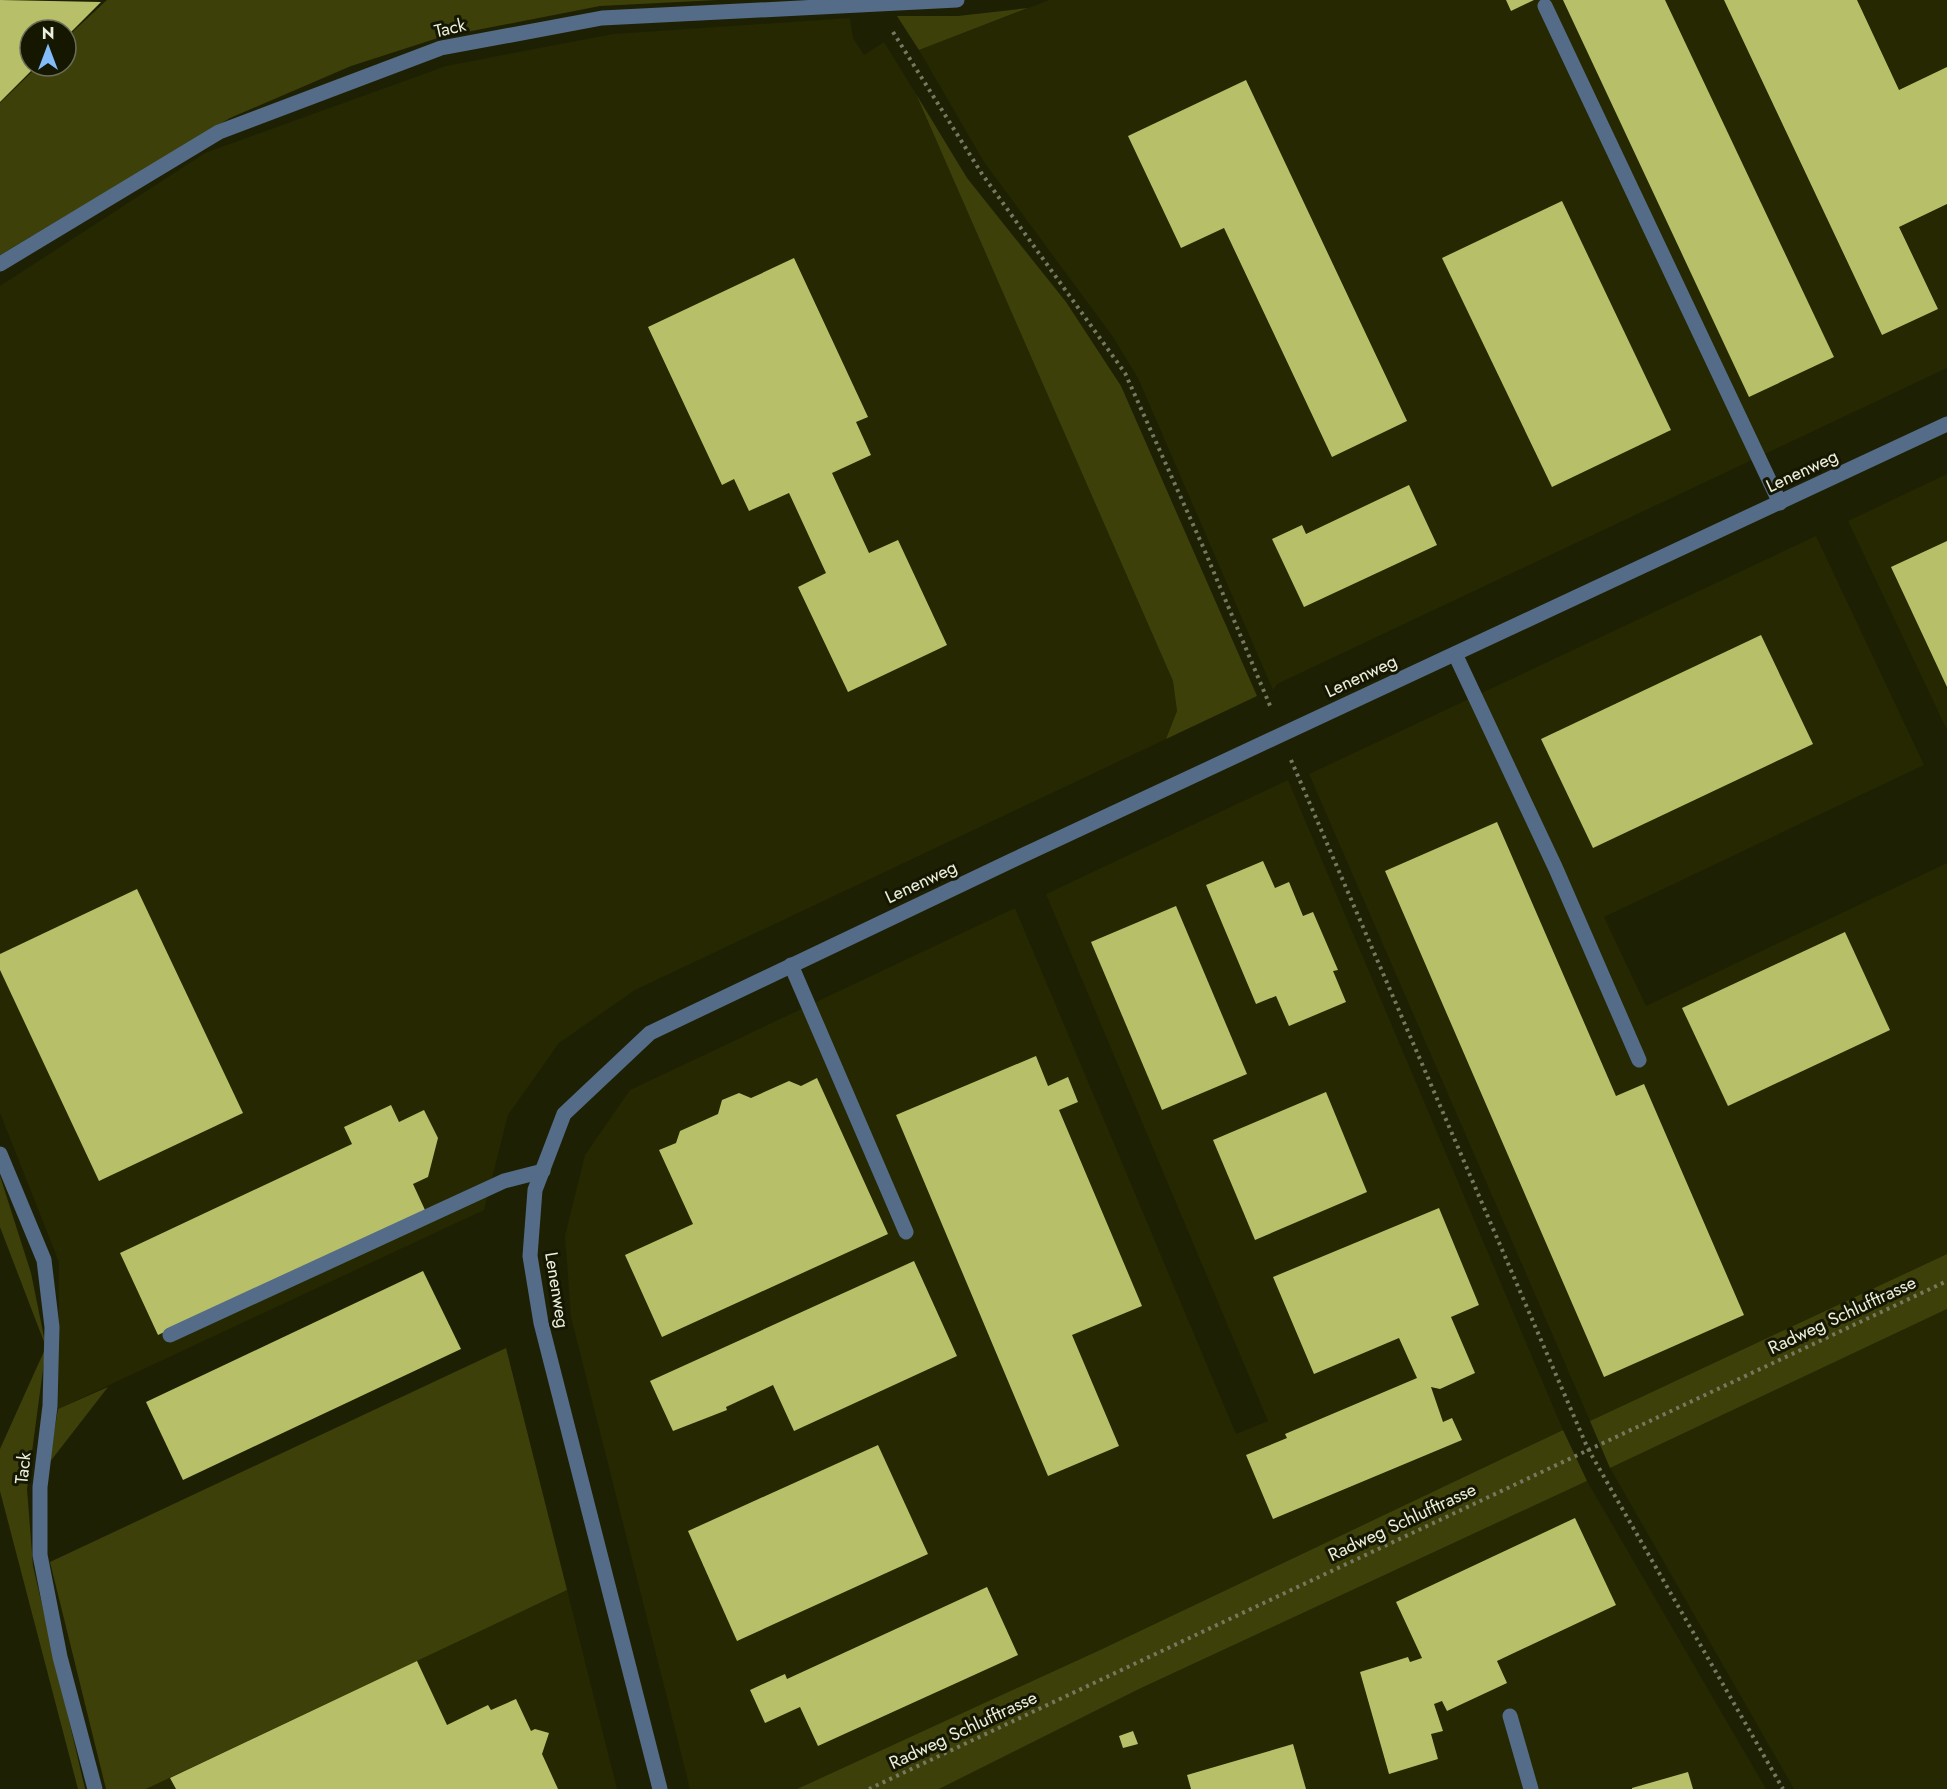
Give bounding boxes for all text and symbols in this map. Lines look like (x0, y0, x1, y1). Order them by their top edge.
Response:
street label: Tack (432, 12, 468, 44)
north arrow (18, 18, 78, 78)
text: N (42, 22, 54, 45)
street label: Lenenweg (1762, 443, 1842, 499)
street label: Lenenweg (1321, 648, 1401, 704)
street label: Lenenweg (881, 854, 961, 910)
street label: Lenenweg (538, 1250, 576, 1330)
street label: Radweg Schlufftrasse (1764, 1269, 1920, 1361)
street label: Tack (8, 1451, 38, 1485)
street label: Radweg Schlufftrasse (1324, 1476, 1480, 1568)
street label: Radweg Schlufftrasse (885, 1684, 1041, 1776)

